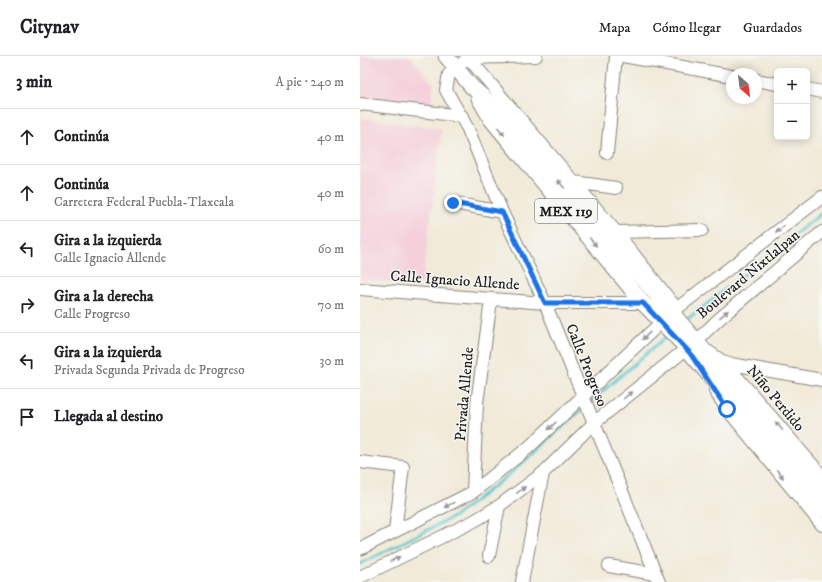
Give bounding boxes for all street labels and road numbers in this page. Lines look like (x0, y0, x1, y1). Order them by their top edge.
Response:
road number: MEX 119 (535, 199, 597, 223)
street label: Boulevard Nixtlalpan (693, 226, 804, 323)
street label: Calle Ignacio Allende (390, 267, 520, 294)
street label: Calle Progreso (561, 321, 612, 409)
street label: Privada Allende (451, 346, 478, 442)
street label: Niño Perdido (742, 361, 809, 435)

